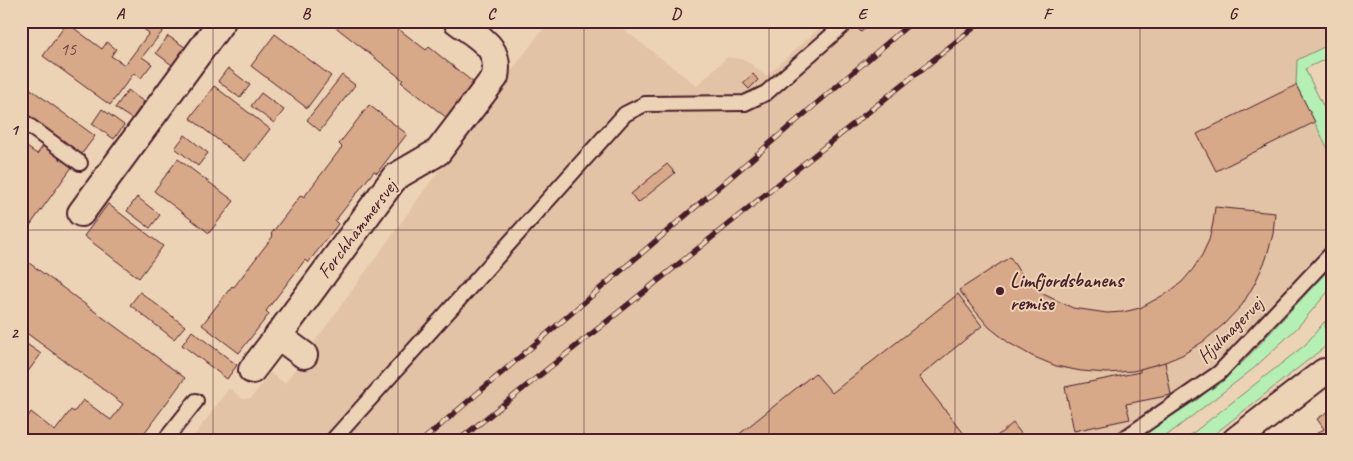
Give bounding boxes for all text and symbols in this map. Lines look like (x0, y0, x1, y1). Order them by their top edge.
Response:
text: A (116, 4, 126, 24)
text: B (302, 4, 312, 24)
text: C (487, 4, 497, 24)
text: D (671, 4, 682, 24)
text: E (858, 4, 869, 24)
text: F (1043, 4, 1054, 24)
text: G (1229, 4, 1239, 24)
house number: 15 (60, 38, 77, 60)
text: 1 (10, 120, 19, 140)
street label: Forchhammersvej (312, 173, 403, 283)
place label: Limfjordsbanens remise (1010, 268, 1125, 316)
marker: Limfjordsbanens remise (994, 285, 1006, 297)
street label: Hjulmagervej (1192, 290, 1270, 368)
text: 2 (10, 323, 19, 343)

